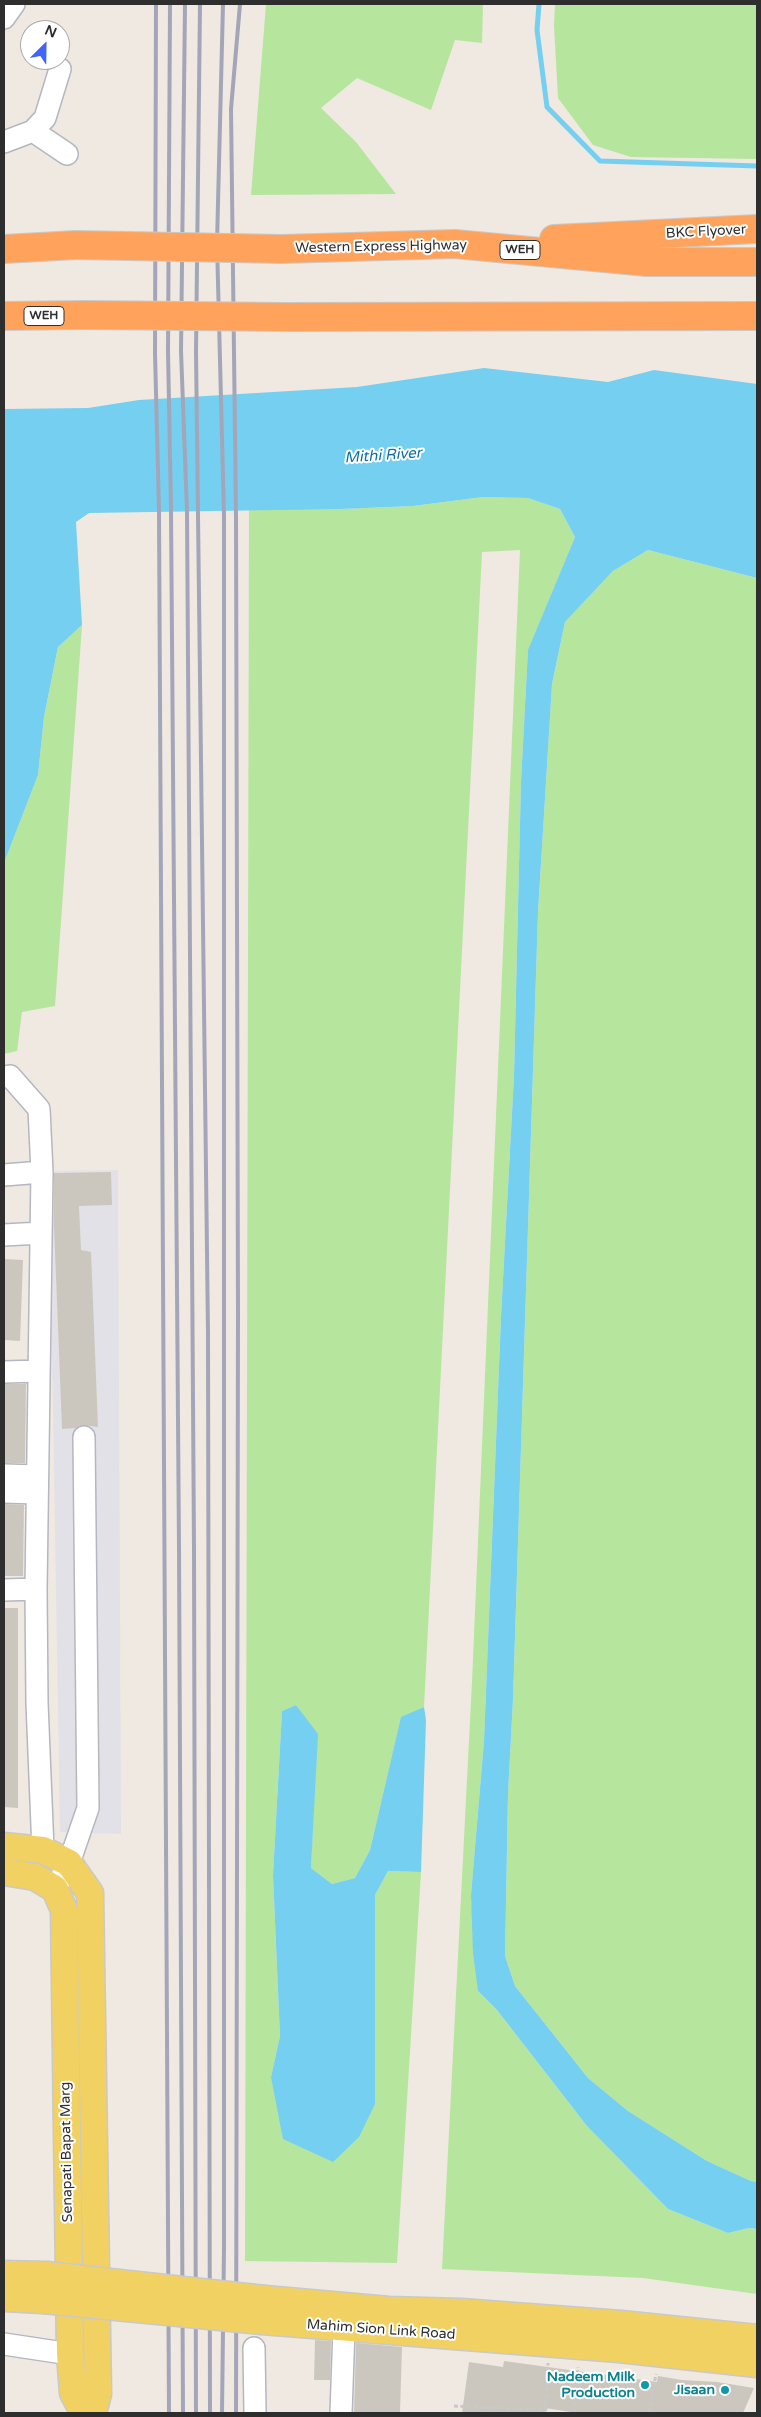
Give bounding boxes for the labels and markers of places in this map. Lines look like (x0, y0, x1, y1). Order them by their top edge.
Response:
place label: Nadeem Milk Production (547, 2369, 635, 2402)
marker: Nadeem Milk Production (639, 2379, 651, 2391)
place label: Jisaan (674, 2382, 715, 2398)
marker: Jisaan (719, 2384, 731, 2396)

